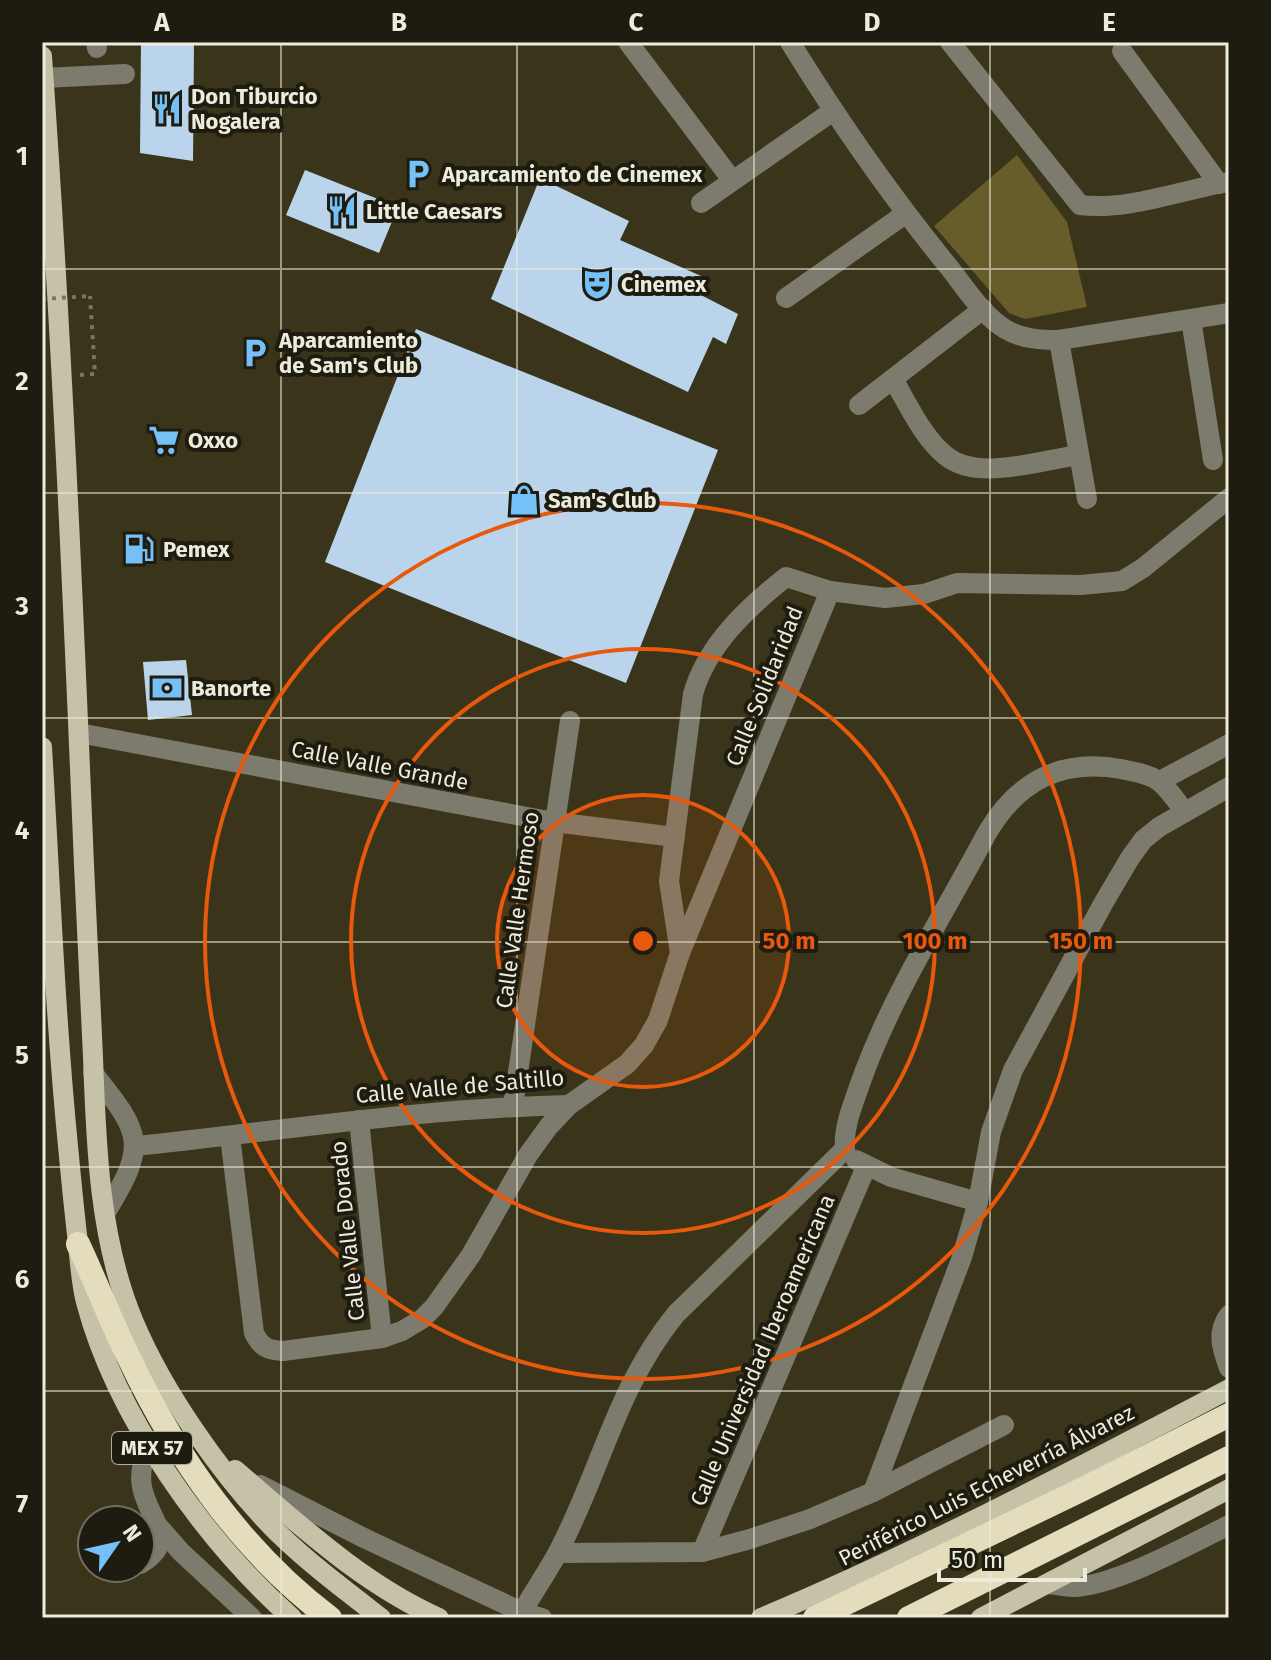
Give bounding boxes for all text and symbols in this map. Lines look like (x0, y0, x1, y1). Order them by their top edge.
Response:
text: A (153, 7, 170, 38)
text: B (391, 7, 407, 38)
text: C (629, 7, 644, 38)
text: D (864, 7, 881, 38)
text: E (1102, 7, 1116, 38)
place label: Don Tiburcio Nogalera (191, 83, 318, 135)
restaurant icon: Don Tiburcio Nogalera (150, 92, 184, 126)
text: 1 (16, 141, 28, 172)
parking icon: Aparcamiento de Cinemex (401, 157, 435, 191)
place label: Aparcamiento de Cinemex (441, 161, 703, 188)
restaurant icon: Little Caesars (325, 194, 359, 228)
place label: Little Caesars (366, 198, 503, 225)
theatre icon: Cinemex (580, 267, 614, 301)
place label: Cinemex (621, 271, 707, 298)
place label: Aparcamiento de Sam's Club (278, 327, 418, 379)
parking icon: Aparcamiento de Sam's Club (238, 336, 272, 370)
text: 2 (15, 366, 29, 397)
supermarket icon: Oxxo (147, 423, 181, 457)
place label: Oxxo (188, 427, 238, 454)
shop icon: Sam's Club (507, 483, 541, 517)
place label: Sam's Club (548, 487, 657, 514)
fuel station icon: Pemex (122, 532, 156, 566)
place label: Pemex (163, 536, 230, 563)
text: 3 (14, 591, 29, 622)
street label: Calle Solidaridad (720, 602, 809, 770)
bank icon: Banorte (150, 671, 184, 705)
place label: Banorte (191, 675, 271, 702)
street label: Calle Valle Grande (289, 735, 471, 796)
street label: Calle Valle Hermoso (490, 810, 545, 1010)
text: 4 (15, 815, 30, 846)
centre of rings (629, 927, 657, 955)
text: 50 m (763, 927, 815, 955)
text: 100 m (902, 927, 968, 955)
text: 150 m (1049, 927, 1113, 955)
text: 5 (15, 1040, 29, 1071)
street label: Calle Valle de Saltillo (355, 1064, 565, 1109)
street label: Calle Valle Dorado (325, 1140, 370, 1322)
street label: Calle Universidad Iberoamericana (684, 1190, 841, 1510)
text: 6 (15, 1264, 30, 1295)
street label: Periférico Luis Echeverría Álvarez (834, 1399, 1139, 1572)
road number: MEX 57 (112, 1432, 192, 1464)
text: 7 (16, 1489, 28, 1520)
north arrow (76, 1504, 156, 1584)
text: N (117, 1519, 147, 1547)
scale bar (939, 1532, 1085, 1582)
text: 50 m (951, 1546, 1003, 1574)

